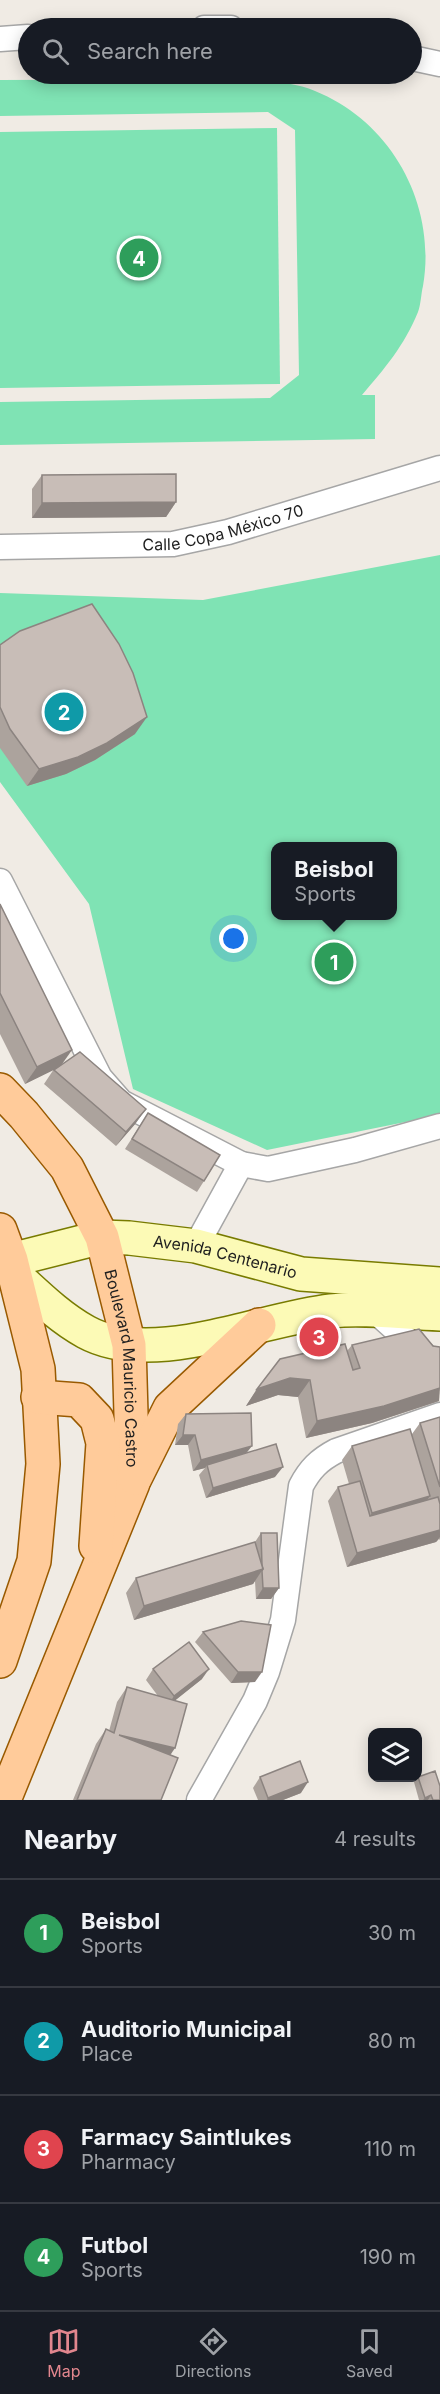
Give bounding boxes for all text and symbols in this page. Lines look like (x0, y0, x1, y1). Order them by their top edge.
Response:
search box (18, 18, 422, 84)
icon: search (39, 35, 72, 68)
text: Search here (87, 38, 213, 64)
pin: 4 (120, 236, 158, 280)
street label: Calle Copa México 70 (142, 500, 306, 555)
pin: 2 (44, 690, 84, 734)
popup (271, 842, 397, 920)
text: Beisbol (294, 856, 374, 882)
text: Sports (294, 882, 356, 906)
your location (219, 924, 248, 953)
pin: 1 (314, 940, 354, 984)
street label: Avenida Centenario (152, 1231, 300, 1283)
street label: Boulevard Mauricio Castro (100, 1267, 143, 1468)
pin: 3 (300, 1314, 338, 1360)
map controls (368, 1728, 422, 1782)
button: layers (368, 1728, 422, 1782)
text: Nearby (24, 1824, 117, 1855)
text: 4 results (334, 1827, 416, 1851)
text: Beisbol (81, 1908, 160, 1934)
text: 1 (39, 1921, 48, 1945)
text: 30 m (368, 1921, 416, 1945)
text: Sports (81, 1934, 143, 1958)
text: Auditorio Municipal (81, 2016, 292, 2042)
text: 2 (37, 2029, 50, 2053)
text: 80 m (368, 2029, 416, 2053)
text: Place (81, 2042, 133, 2066)
text: Farmacy Saintlukes (81, 2124, 292, 2150)
text: 3 (37, 2137, 50, 2161)
text: 110 m (364, 2137, 416, 2161)
text: Pharmacy (81, 2150, 176, 2174)
text: Futbol (81, 2232, 148, 2258)
text: 4 (37, 2245, 50, 2269)
text: 190 m (360, 2245, 416, 2269)
text: Sports (81, 2258, 143, 2282)
tab: Map (47, 2325, 81, 2381)
tab: Directions (175, 2325, 251, 2381)
tab: Saved (346, 2325, 393, 2381)

